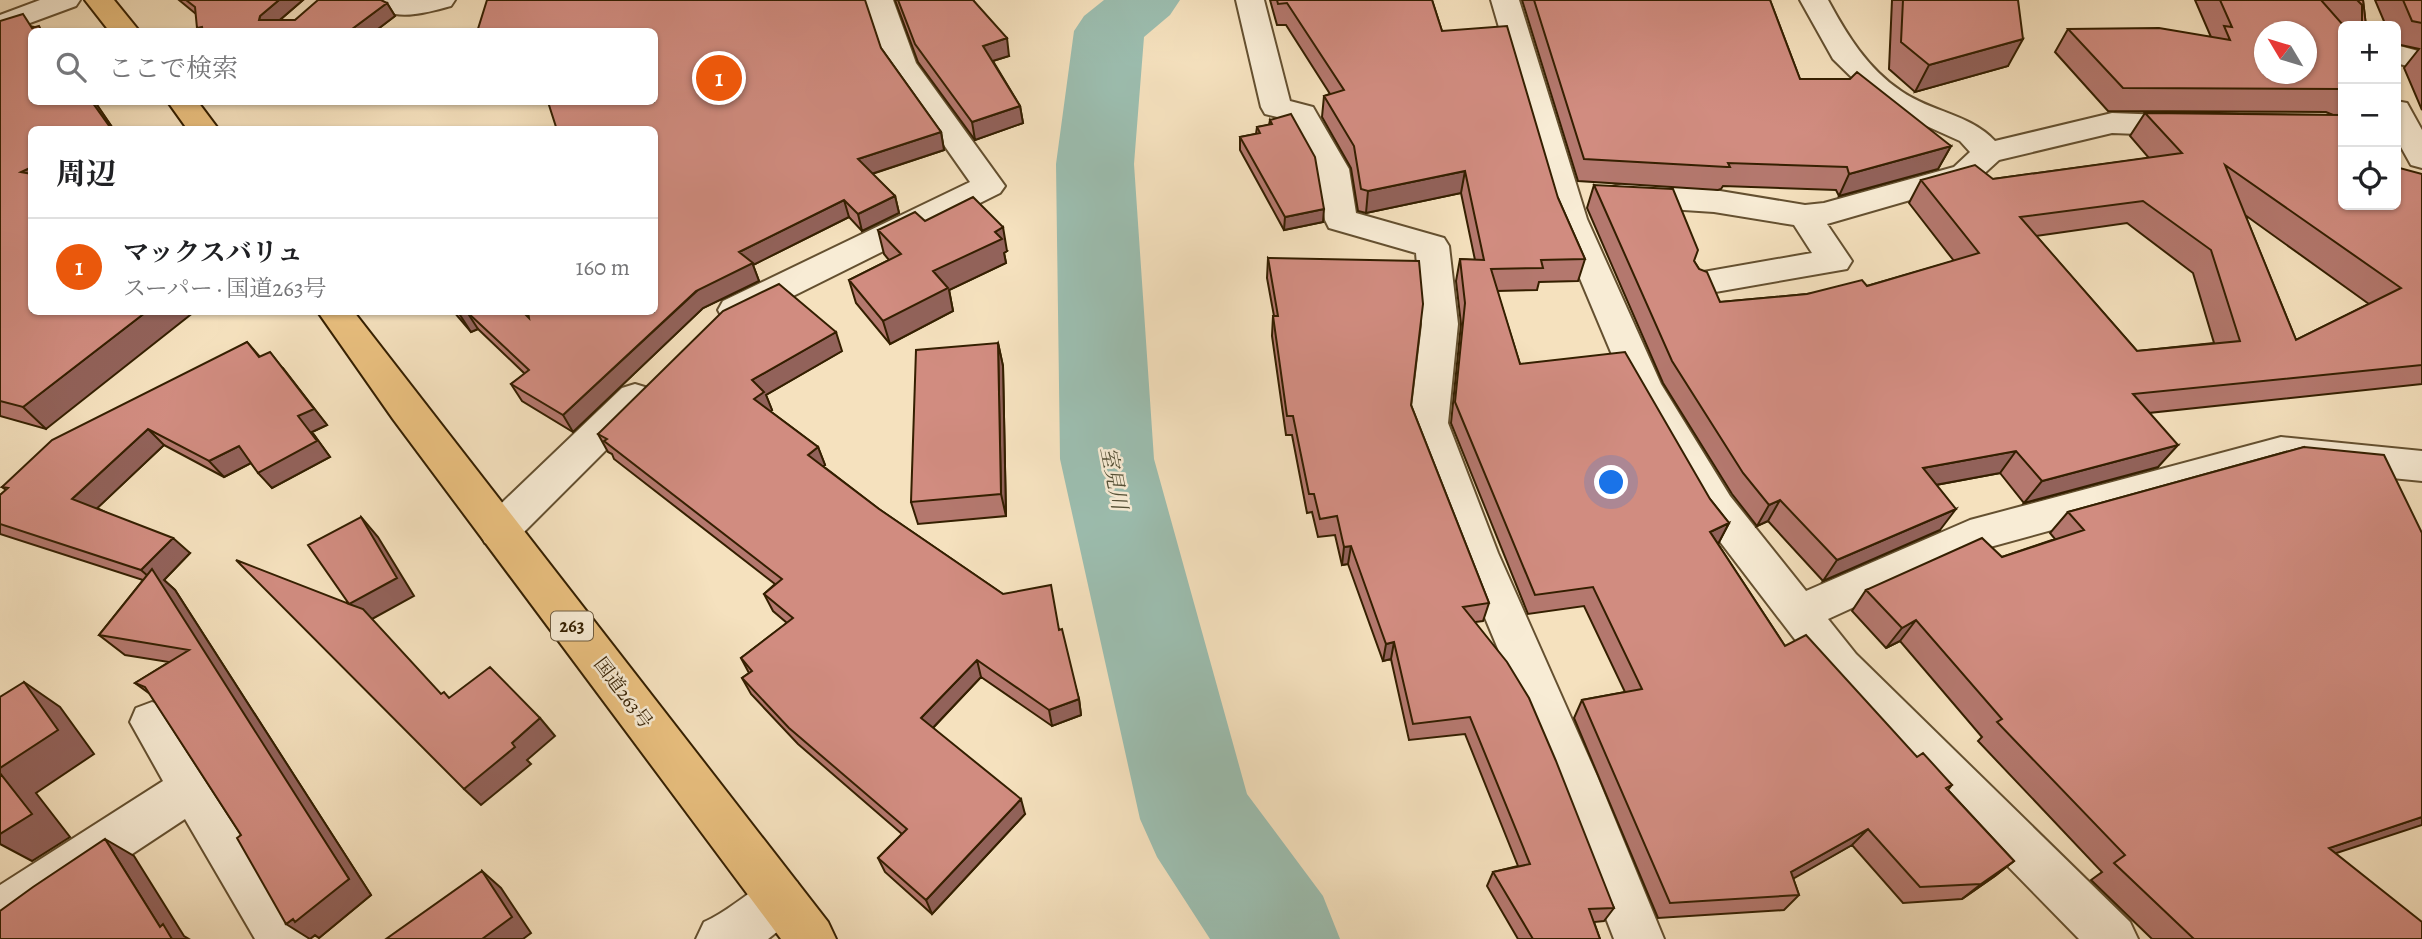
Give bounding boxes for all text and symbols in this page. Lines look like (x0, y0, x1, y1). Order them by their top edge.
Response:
north arrow (2254, 21, 2317, 84)
map controls (2338, 21, 2401, 210)
button: + (2338, 21, 2401, 84)
search box (28, 28, 658, 105)
icon: search (52, 48, 90, 86)
text: ここで検索 (108, 51, 238, 86)
pin: 1 (696, 52, 742, 104)
button: − (2338, 84, 2401, 147)
button: locate (2338, 147, 2401, 210)
text: 周辺 (56, 154, 116, 194)
text: マックスバリュ (123, 235, 303, 270)
text: 1 (75, 252, 83, 283)
text: 160 m (576, 252, 630, 283)
text: スーパー · 国道263号 (123, 273, 326, 304)
water label: 室見川 (1094, 444, 1134, 514)
your location (1594, 465, 1628, 499)
road number: 263 (551, 612, 593, 640)
street label: 国道263号 (588, 652, 658, 734)

